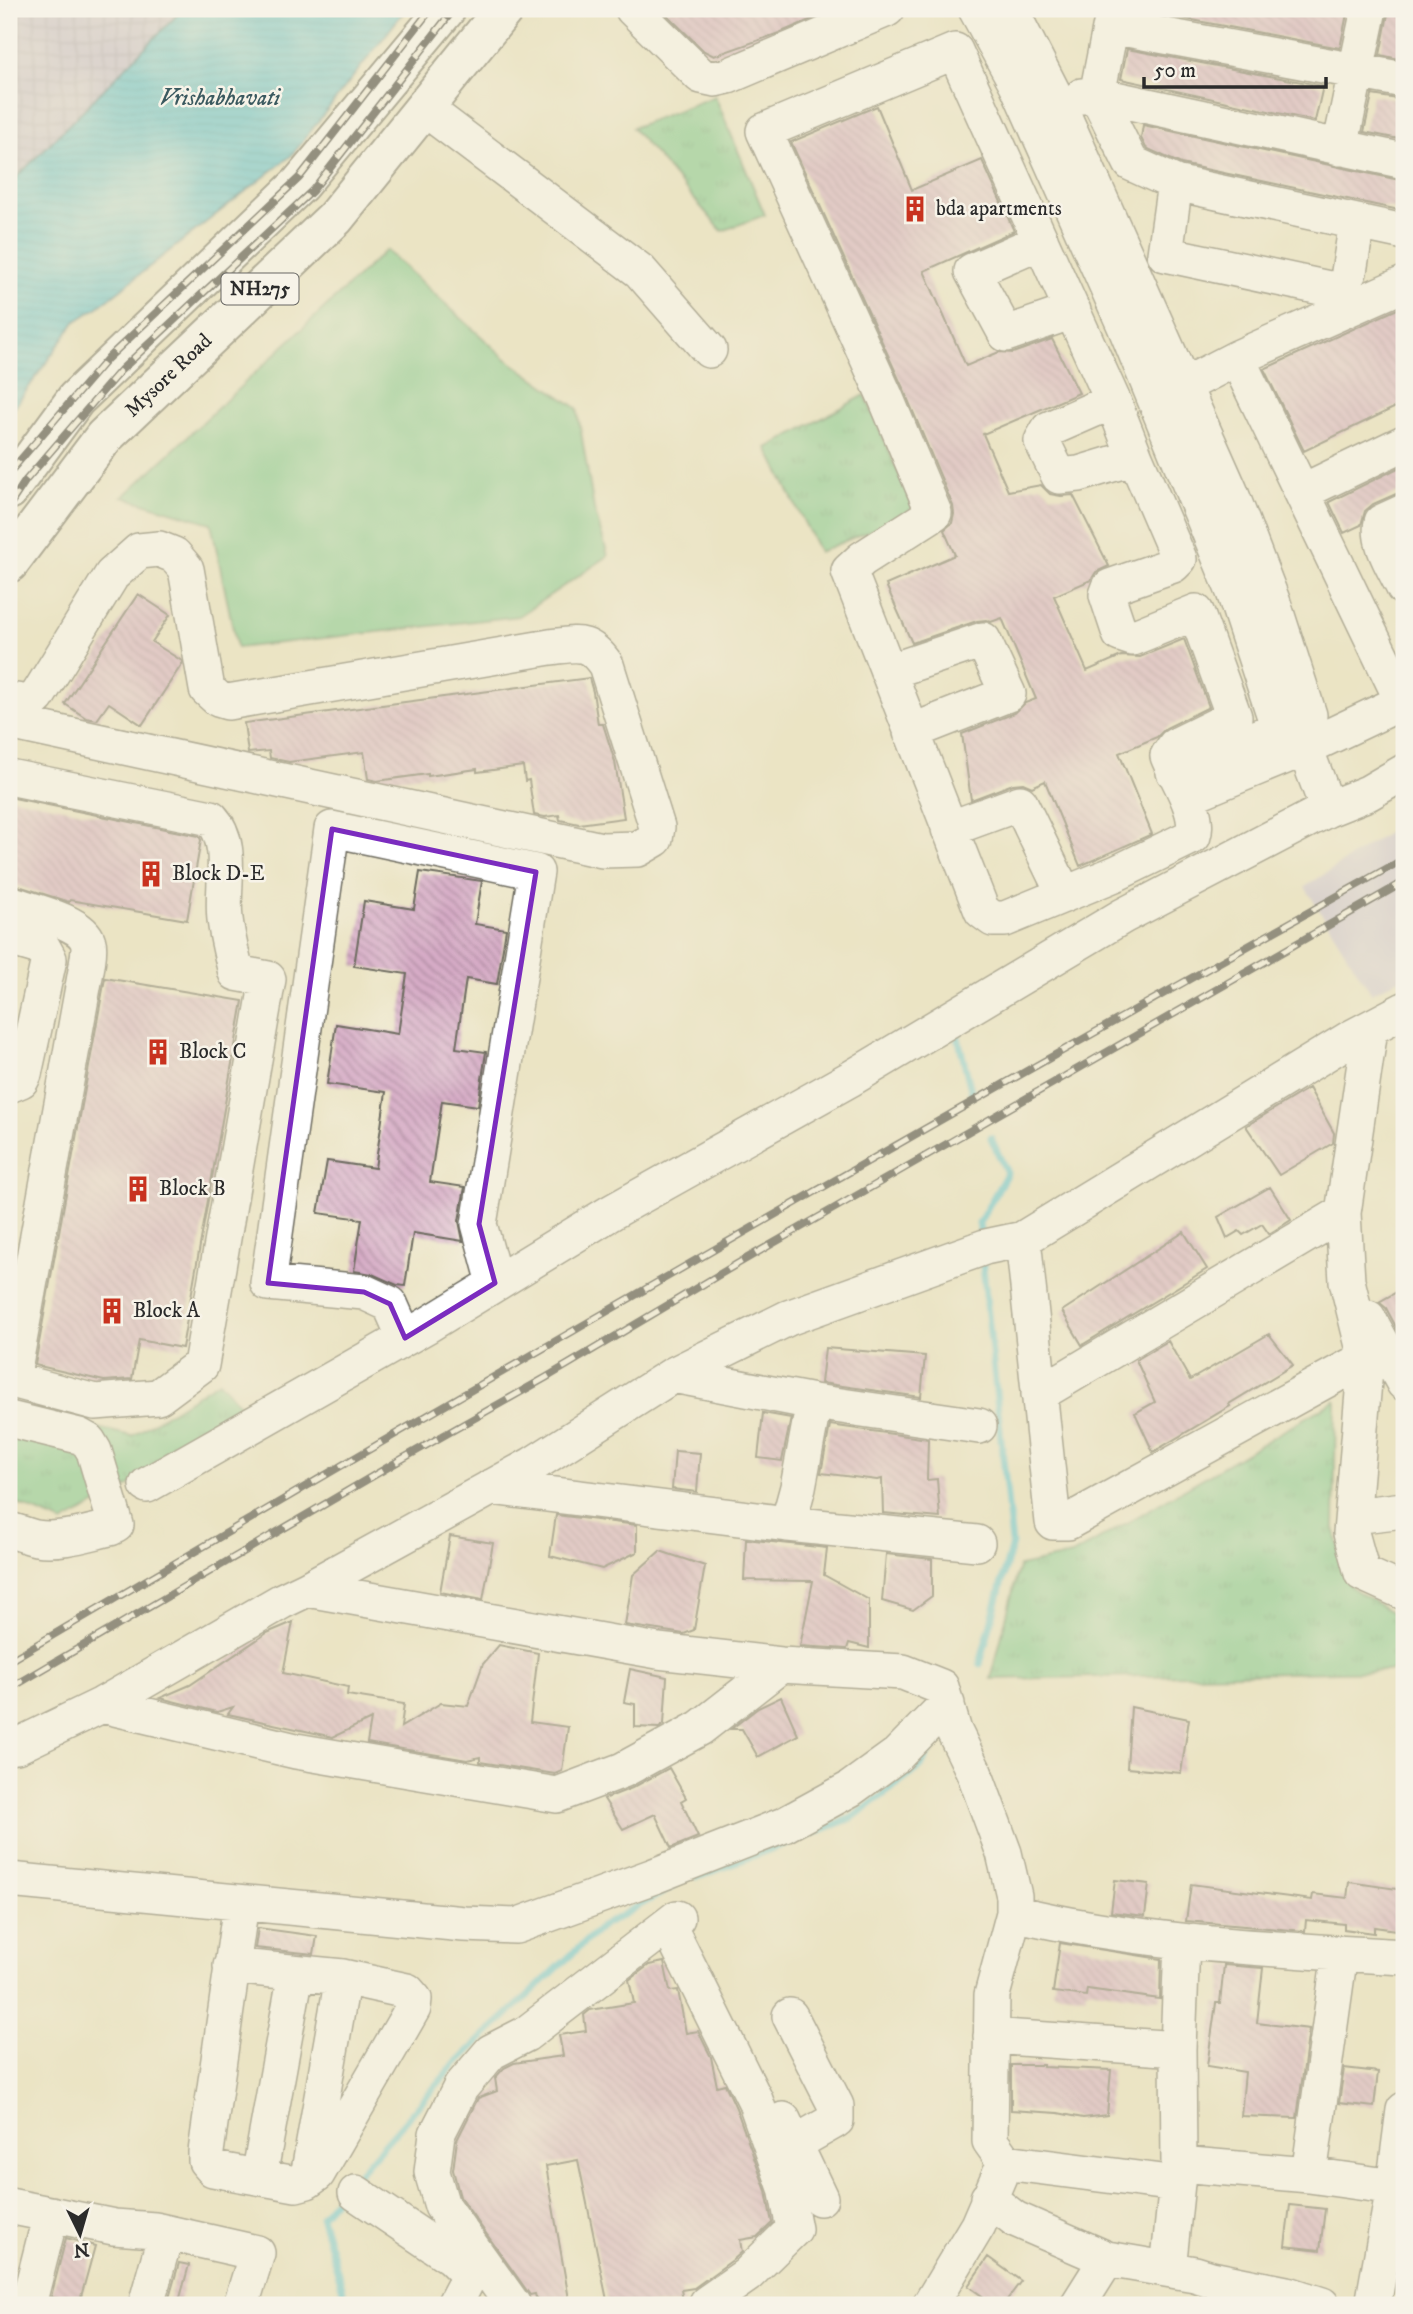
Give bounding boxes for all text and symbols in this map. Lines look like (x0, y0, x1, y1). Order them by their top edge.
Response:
scale bar (1144, 46, 1326, 90)
text: 50 m (1154, 58, 1196, 84)
water label: Vrishabhavati (160, 84, 282, 113)
building icon: bda apartments (900, 194, 930, 224)
place label: bda apartments (936, 196, 1062, 222)
road number: NH275 (222, 274, 298, 304)
street label: Mysore Road (120, 328, 218, 423)
building icon: Block D-E (136, 859, 166, 889)
place label: Block D-E (172, 861, 265, 887)
building icon: Block C (143, 1037, 173, 1067)
place label: Block C (179, 1039, 247, 1065)
building icon: Block B (123, 1174, 153, 1204)
place label: Block B (159, 1176, 226, 1202)
building icon: Block A (97, 1296, 127, 1326)
place label: Block A (133, 1298, 201, 1324)
north arrow (46, 2198, 116, 2268)
text: N (72, 2237, 90, 2262)

